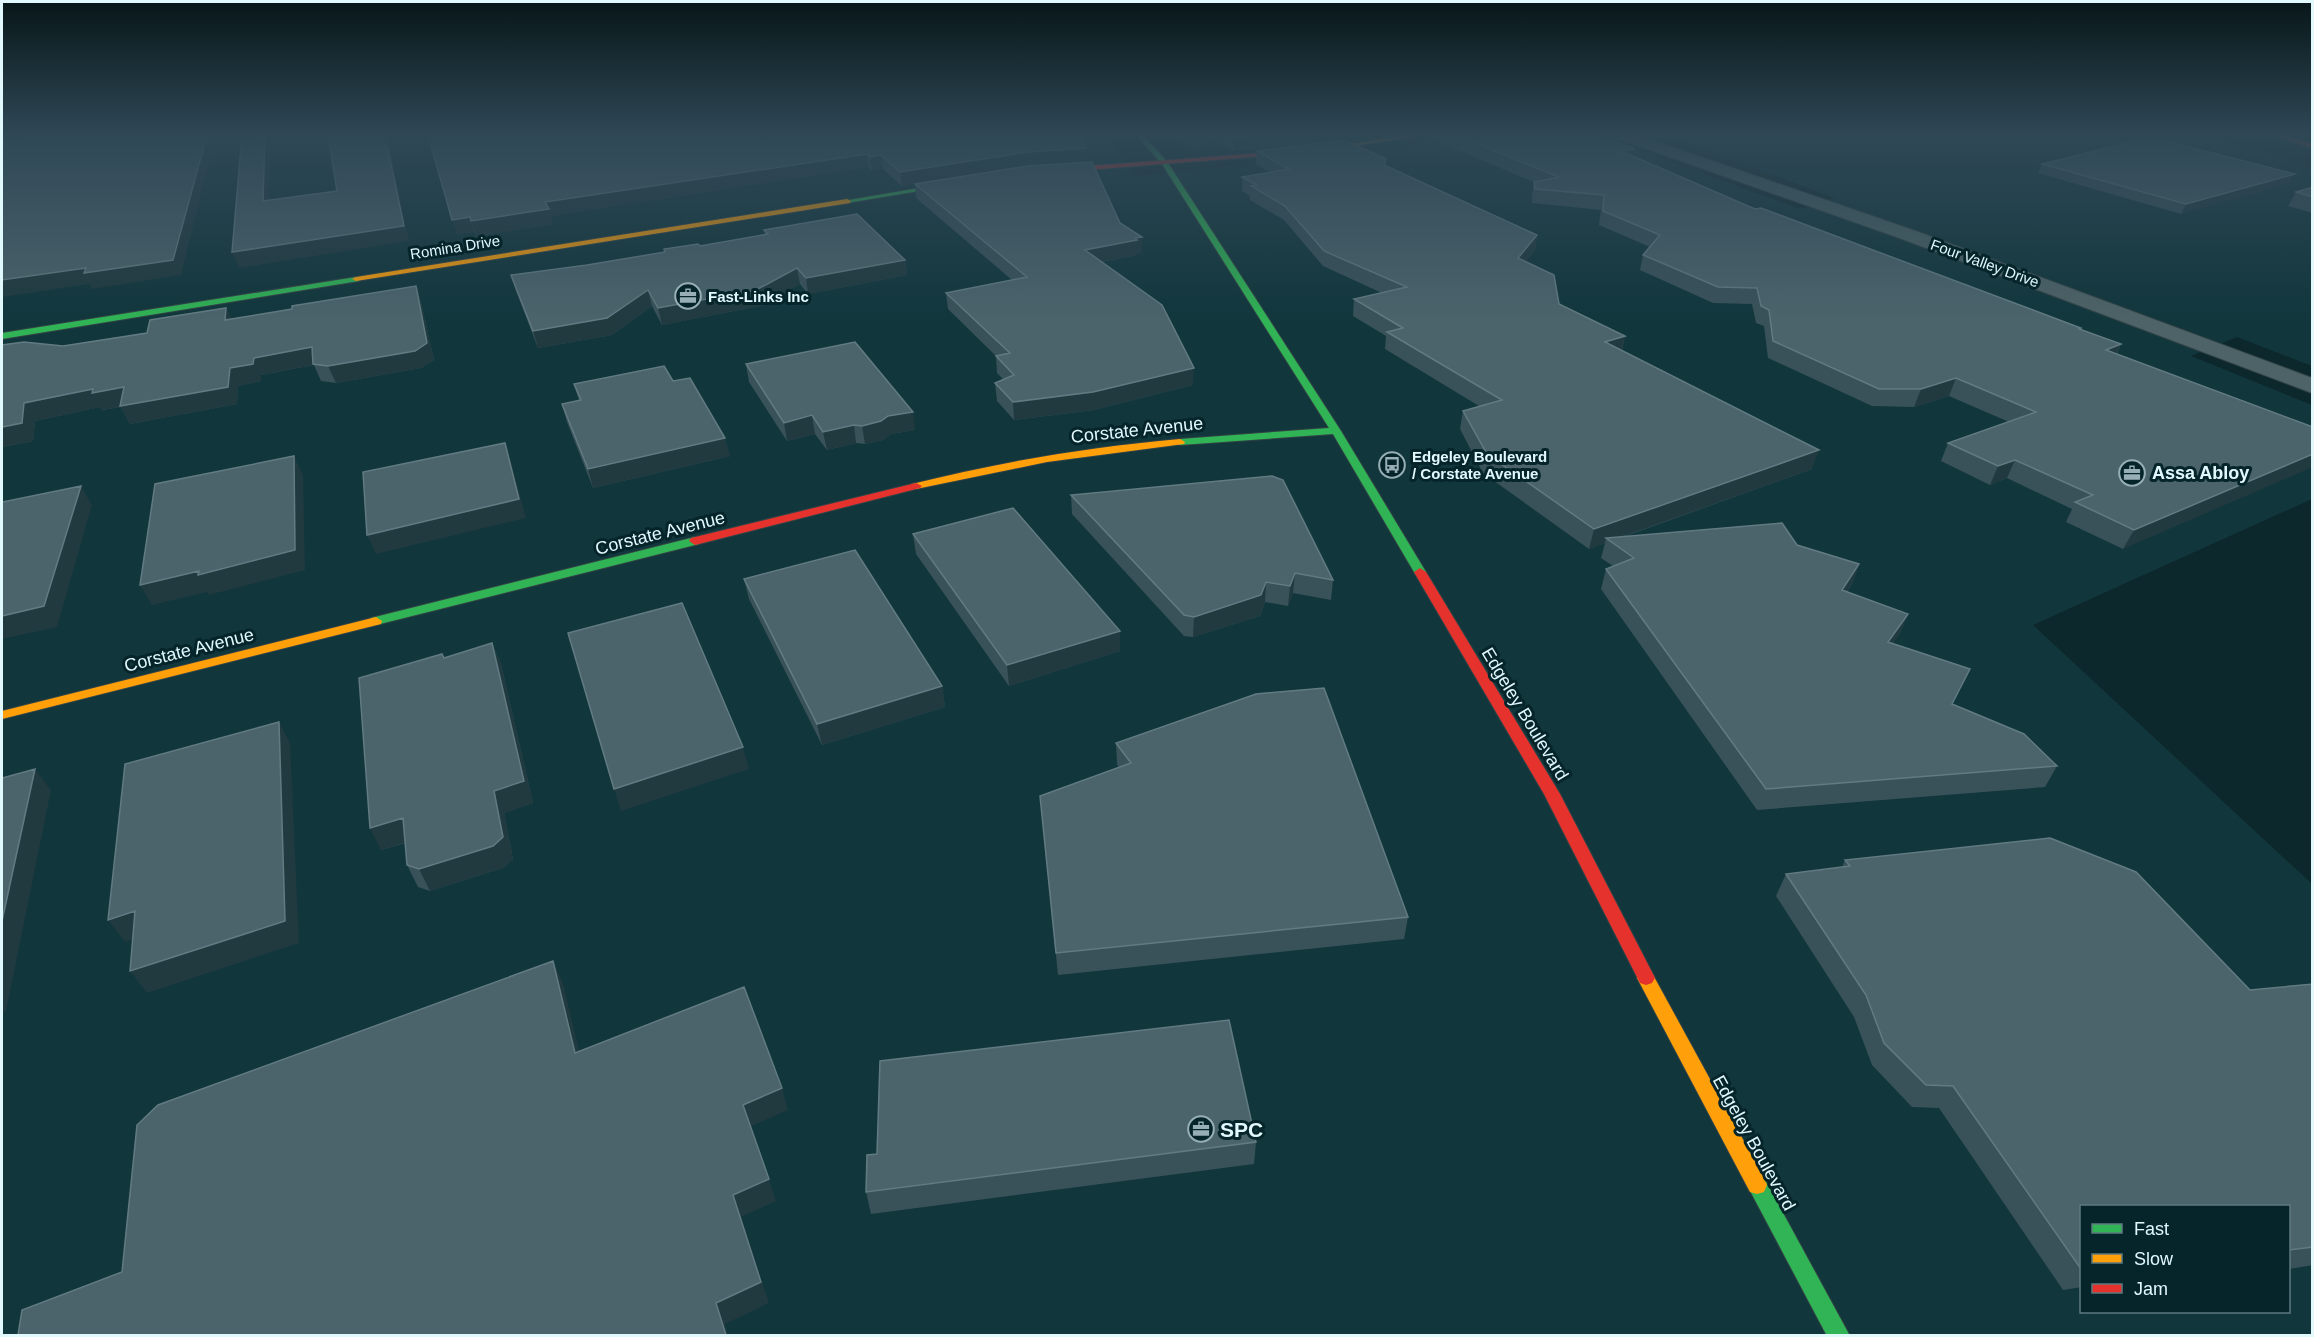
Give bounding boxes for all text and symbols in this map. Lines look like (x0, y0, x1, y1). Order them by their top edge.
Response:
street label: Romina Drive (409, 231, 501, 263)
street label: Four Valley Drive (1929, 236, 2041, 290)
office icon: Fast-Links Inc (673, 281, 703, 311)
place label: Fast-Links Inc (708, 288, 809, 305)
street label: Corstate Avenue (1070, 413, 1204, 447)
place label: Edgeley Boulevard / Corstate Avenue (1412, 448, 1547, 482)
bus stop icon: Edgeley Boulevard / Corstate Avenue (1377, 450, 1407, 480)
office icon: Assa Abloy (2117, 458, 2147, 488)
place label: Assa Abloy (2152, 463, 2249, 483)
street label: Corstate Avenue (593, 507, 727, 559)
street label: Corstate Avenue (122, 624, 256, 676)
street label: Edgeley Boulevard (1478, 644, 1572, 784)
street label: Edgeley Boulevard (1709, 1072, 1799, 1214)
office icon: SPC (1186, 1114, 1216, 1144)
place label: SPC (1220, 1118, 1263, 1141)
legend (2080, 1205, 2290, 1313)
text: Fast (2134, 1219, 2169, 1239)
text: Slow (2134, 1249, 2174, 1269)
text: Jam (2134, 1279, 2168, 1299)

